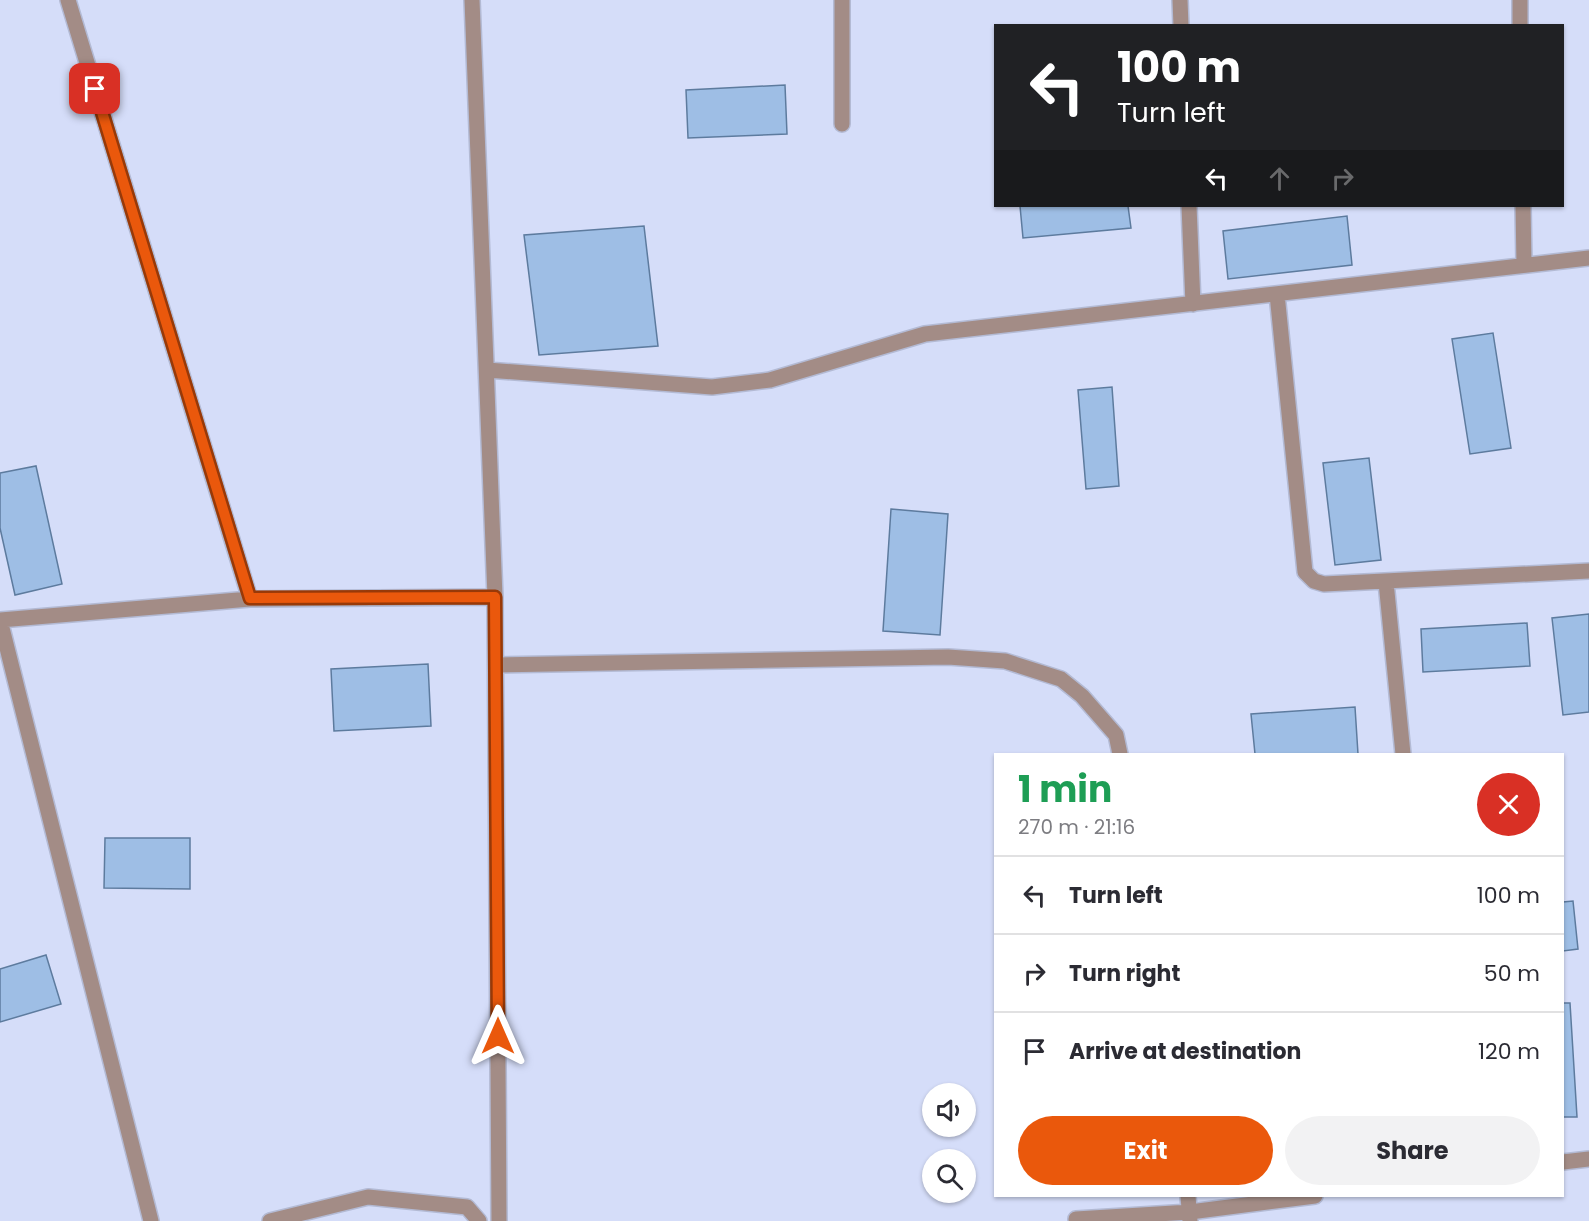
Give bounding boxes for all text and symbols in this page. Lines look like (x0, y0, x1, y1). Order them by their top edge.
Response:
text: 100 m (1117, 38, 1241, 97)
icon: left (1018, 48, 1096, 126)
pin (69, 63, 120, 114)
icon: arrive (78, 72, 111, 105)
text: Turn left (1117, 94, 1226, 131)
icon: left (1200, 162, 1233, 195)
icon: ahead (1263, 162, 1296, 195)
icon: right (1326, 162, 1359, 195)
text: 1 min (1018, 764, 1112, 815)
button: close (1477, 773, 1540, 836)
text: 270 m · 21:16 (1018, 813, 1135, 841)
icon: left (1018, 879, 1051, 912)
text: Turn left (1069, 880, 1163, 911)
text: 100 m (1477, 880, 1540, 911)
icon: right (1018, 957, 1051, 990)
text: Turn right (1069, 958, 1180, 989)
text: 50 m (1484, 958, 1540, 989)
position arrow (466, 1004, 530, 1068)
icon: arrive (1018, 1035, 1051, 1068)
text: Arrive at destination (1069, 1036, 1301, 1067)
text: 120 m (1478, 1036, 1540, 1067)
map controls (922, 1083, 976, 1203)
button: sound (922, 1083, 976, 1137)
button: Exit (1018, 1116, 1273, 1185)
button: Share (1285, 1116, 1540, 1185)
button: search (922, 1149, 976, 1203)

